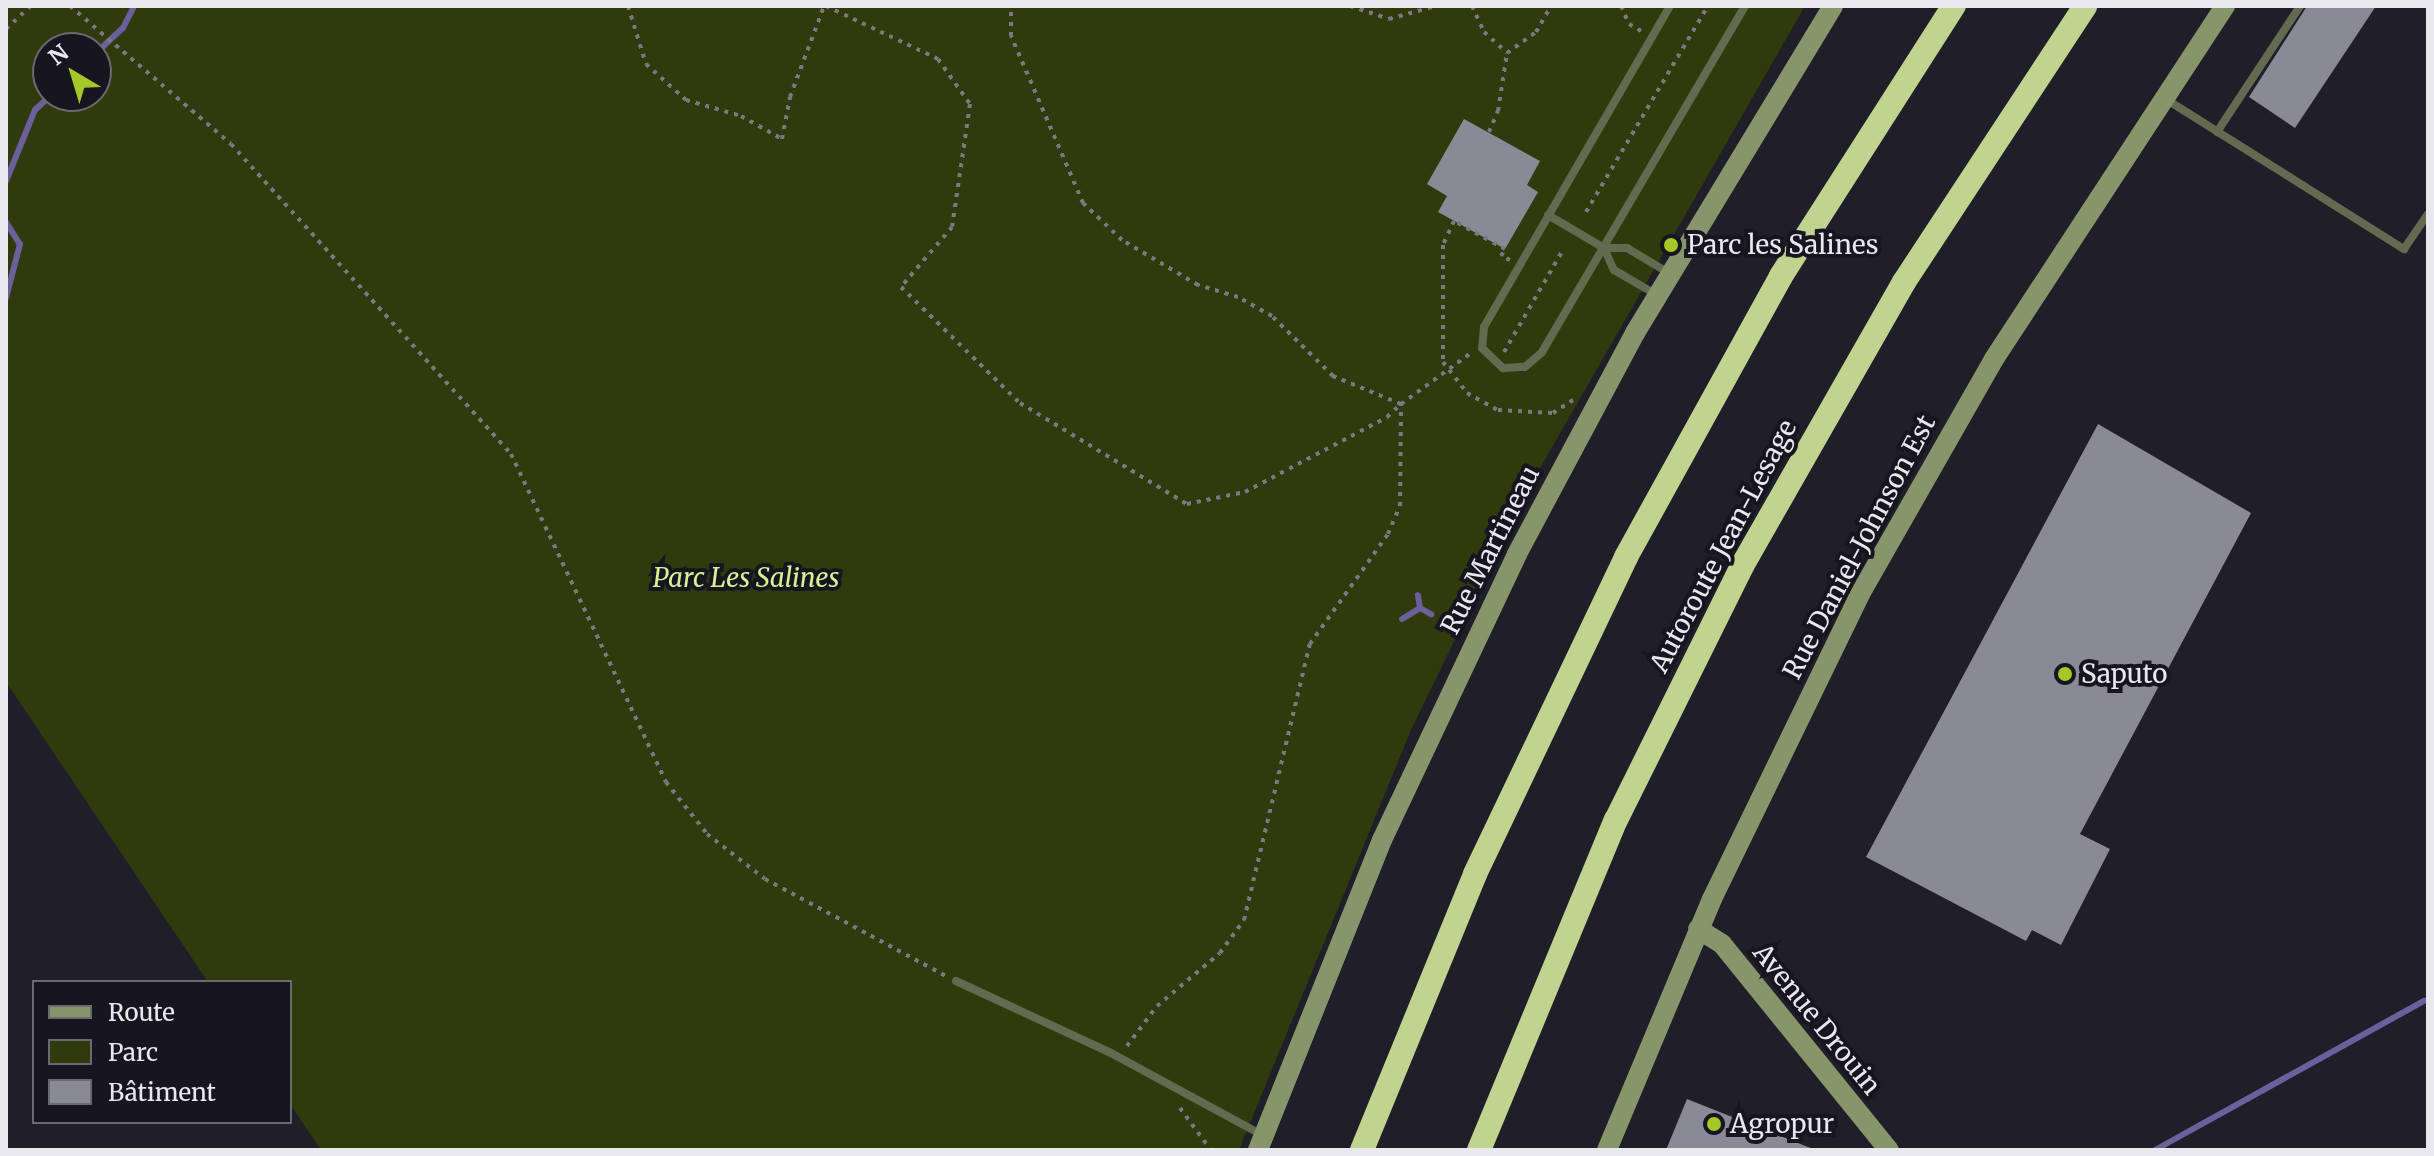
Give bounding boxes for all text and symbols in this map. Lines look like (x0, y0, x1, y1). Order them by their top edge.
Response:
north arrow (32, 32, 112, 112)
text: N (43, 38, 74, 71)
place label: Parc les Salines (1687, 229, 1878, 261)
marker: Parc les Salines (1662, 236, 1680, 254)
street label: Rue Daniel-Johnson Est (1776, 410, 1942, 684)
street label: Autoroute Jean-Lesage (1643, 414, 1803, 678)
street label: Rue Martineau (1434, 461, 1546, 639)
park label: Parc Les Salines (653, 562, 839, 594)
place label: Saputo (2081, 658, 2167, 690)
marker: Saputo (2056, 665, 2074, 683)
street label: Avenue Drouin (1747, 937, 1887, 1101)
legend (32, 980, 292, 1124)
text: Route (108, 997, 175, 1028)
text: Parc (108, 1037, 158, 1068)
text: Bâtiment (108, 1077, 216, 1108)
place label: Agropur (1730, 1108, 1834, 1140)
marker: Agropur (1705, 1115, 1723, 1133)

